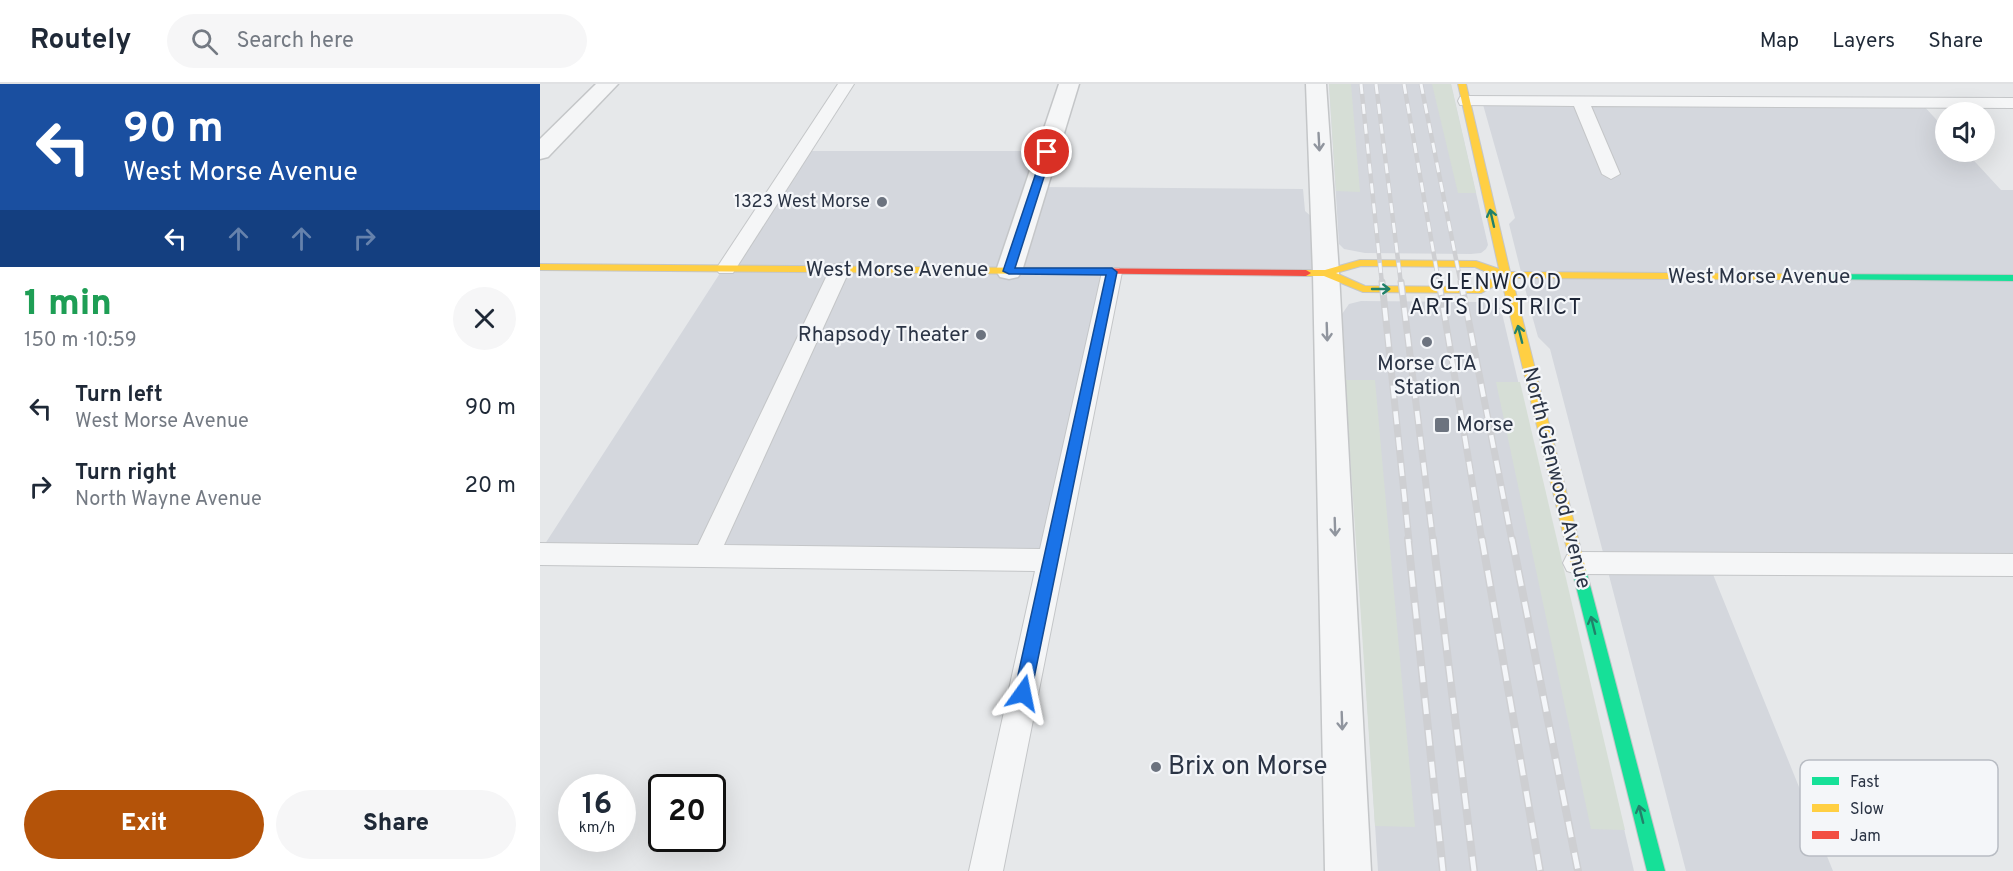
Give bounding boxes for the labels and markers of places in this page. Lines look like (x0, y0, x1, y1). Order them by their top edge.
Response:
pin (1021, 126, 1072, 177)
place label: 1323 West Morse (734, 191, 870, 214)
marker: 1323 West Morse (875, 195, 889, 209)
place label: Rhapsody Theater (798, 322, 969, 349)
marker: Rhapsody Theater (974, 328, 988, 342)
marker: Morse CTA Station (1420, 335, 1434, 349)
place label: Morse CTA Station (1377, 351, 1477, 402)
place label: Morse (1456, 412, 1513, 439)
marker: Morse (1433, 416, 1451, 434)
place label: Brix on Morse (1168, 751, 1327, 784)
marker: Brix on Morse (1149, 760, 1163, 774)

